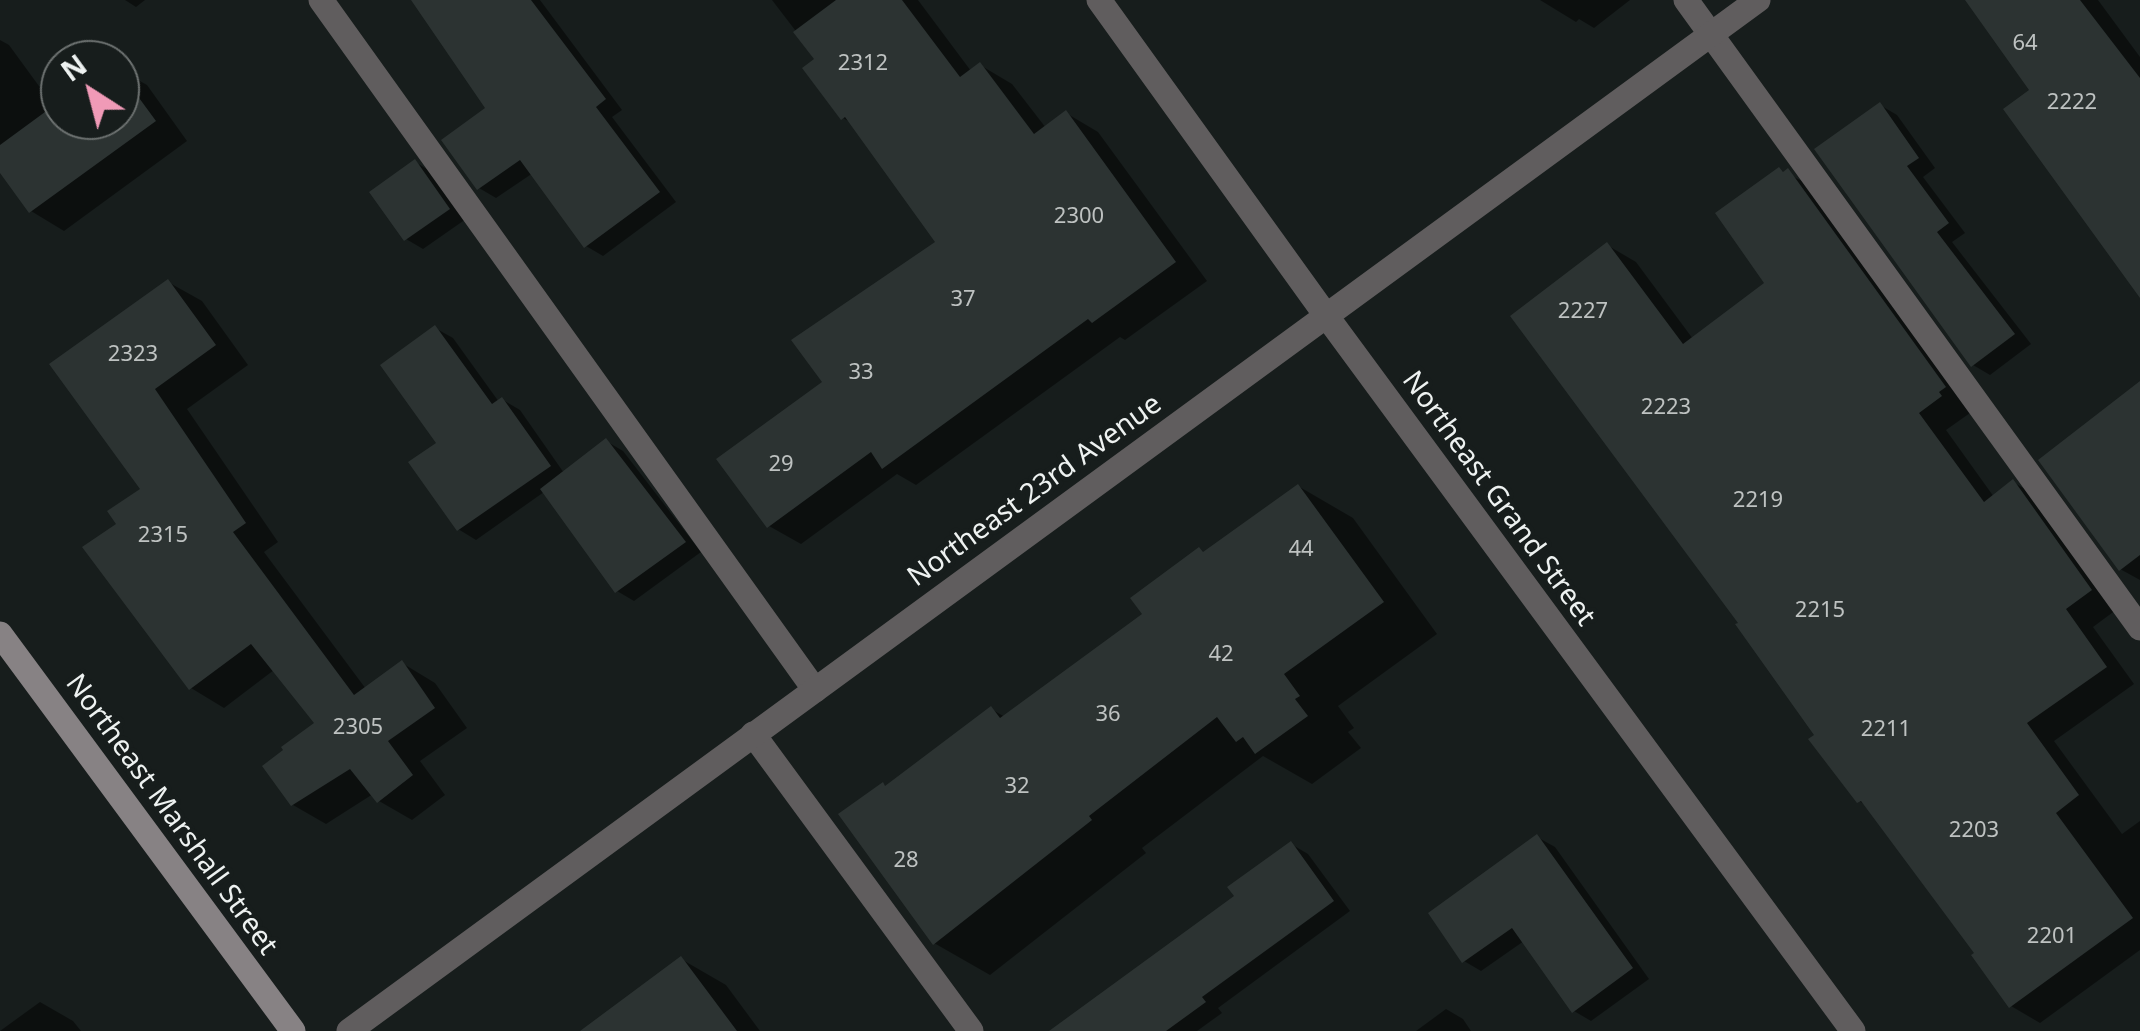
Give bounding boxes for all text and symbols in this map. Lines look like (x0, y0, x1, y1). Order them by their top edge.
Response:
house number: 64 (2012, 31, 2038, 57)
north arrow (40, 40, 140, 140)
text: N (53, 45, 94, 89)
house number: 2312 (838, 51, 888, 77)
house number: 2222 (2047, 90, 2097, 116)
house number: 2300 (1054, 204, 1104, 230)
house number: 37 (950, 287, 976, 313)
house number: 2227 (1558, 299, 1608, 325)
house number: 2323 (108, 342, 158, 368)
house number: 33 (848, 360, 874, 386)
street label: Northeast Grand Street (1394, 365, 1602, 633)
street label: Northeast 23rd Avenue (902, 388, 1168, 594)
house number: 2223 (1641, 395, 1691, 421)
house number: 29 (768, 452, 794, 478)
house number: 2219 (1733, 488, 1783, 514)
house number: 2315 (138, 523, 188, 549)
house number: 44 (1288, 537, 1314, 563)
house number: 2215 (1795, 598, 1845, 624)
house number: 42 (1208, 642, 1234, 668)
street label: Northeast Marshall Street (58, 668, 284, 962)
house number: 36 (1095, 702, 1121, 728)
house number: 2305 (333, 715, 383, 741)
house number: 2211 (1861, 717, 1911, 743)
house number: 32 (1004, 774, 1030, 800)
house number: 2203 (1949, 818, 1999, 844)
house number: 28 (893, 848, 919, 874)
house number: 2201 (2027, 924, 2077, 950)

